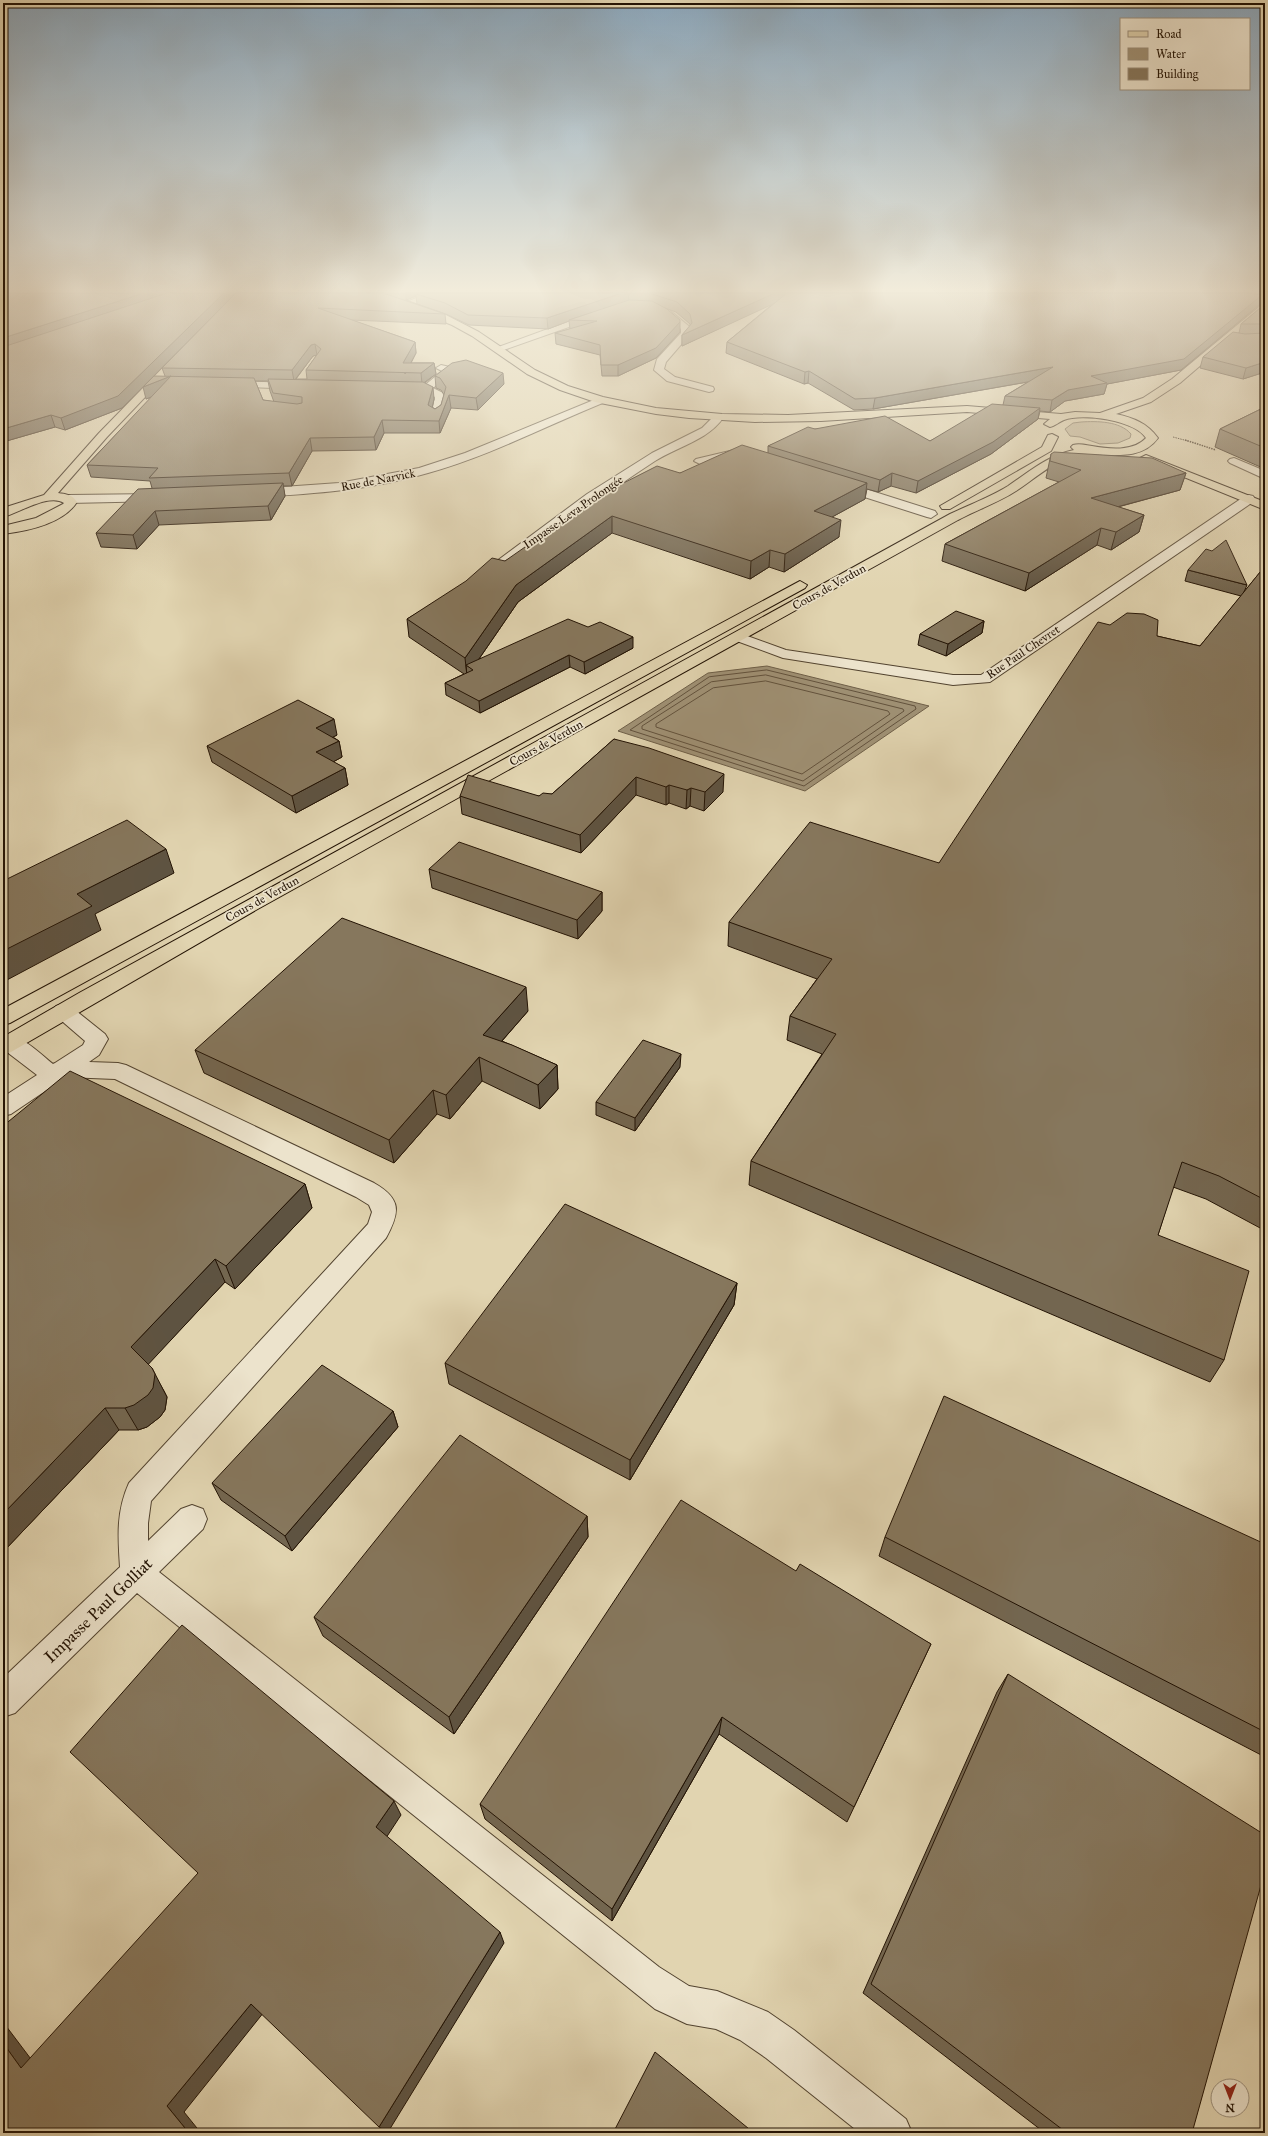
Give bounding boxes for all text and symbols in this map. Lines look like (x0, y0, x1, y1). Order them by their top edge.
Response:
legend (1120, 18, 1250, 90)
text: Road (1156, 27, 1182, 41)
text: Water (1156, 47, 1186, 61)
text: Building (1156, 67, 1199, 82)
street label: Rue de Narvick (340, 466, 417, 494)
street label: Impasse Leva Prolongée (520, 472, 626, 553)
street label: Cours de Verdun (790, 561, 869, 613)
street label: Rue Paul Chevret (984, 622, 1063, 682)
street label: Cours de Verdun (507, 717, 586, 769)
street label: Cours de Verdun (223, 873, 302, 925)
street label: Impasse Paul Golliat (40, 1553, 157, 1667)
north arrow (1210, 2078, 1250, 2118)
text: N (1225, 2101, 1235, 2114)

